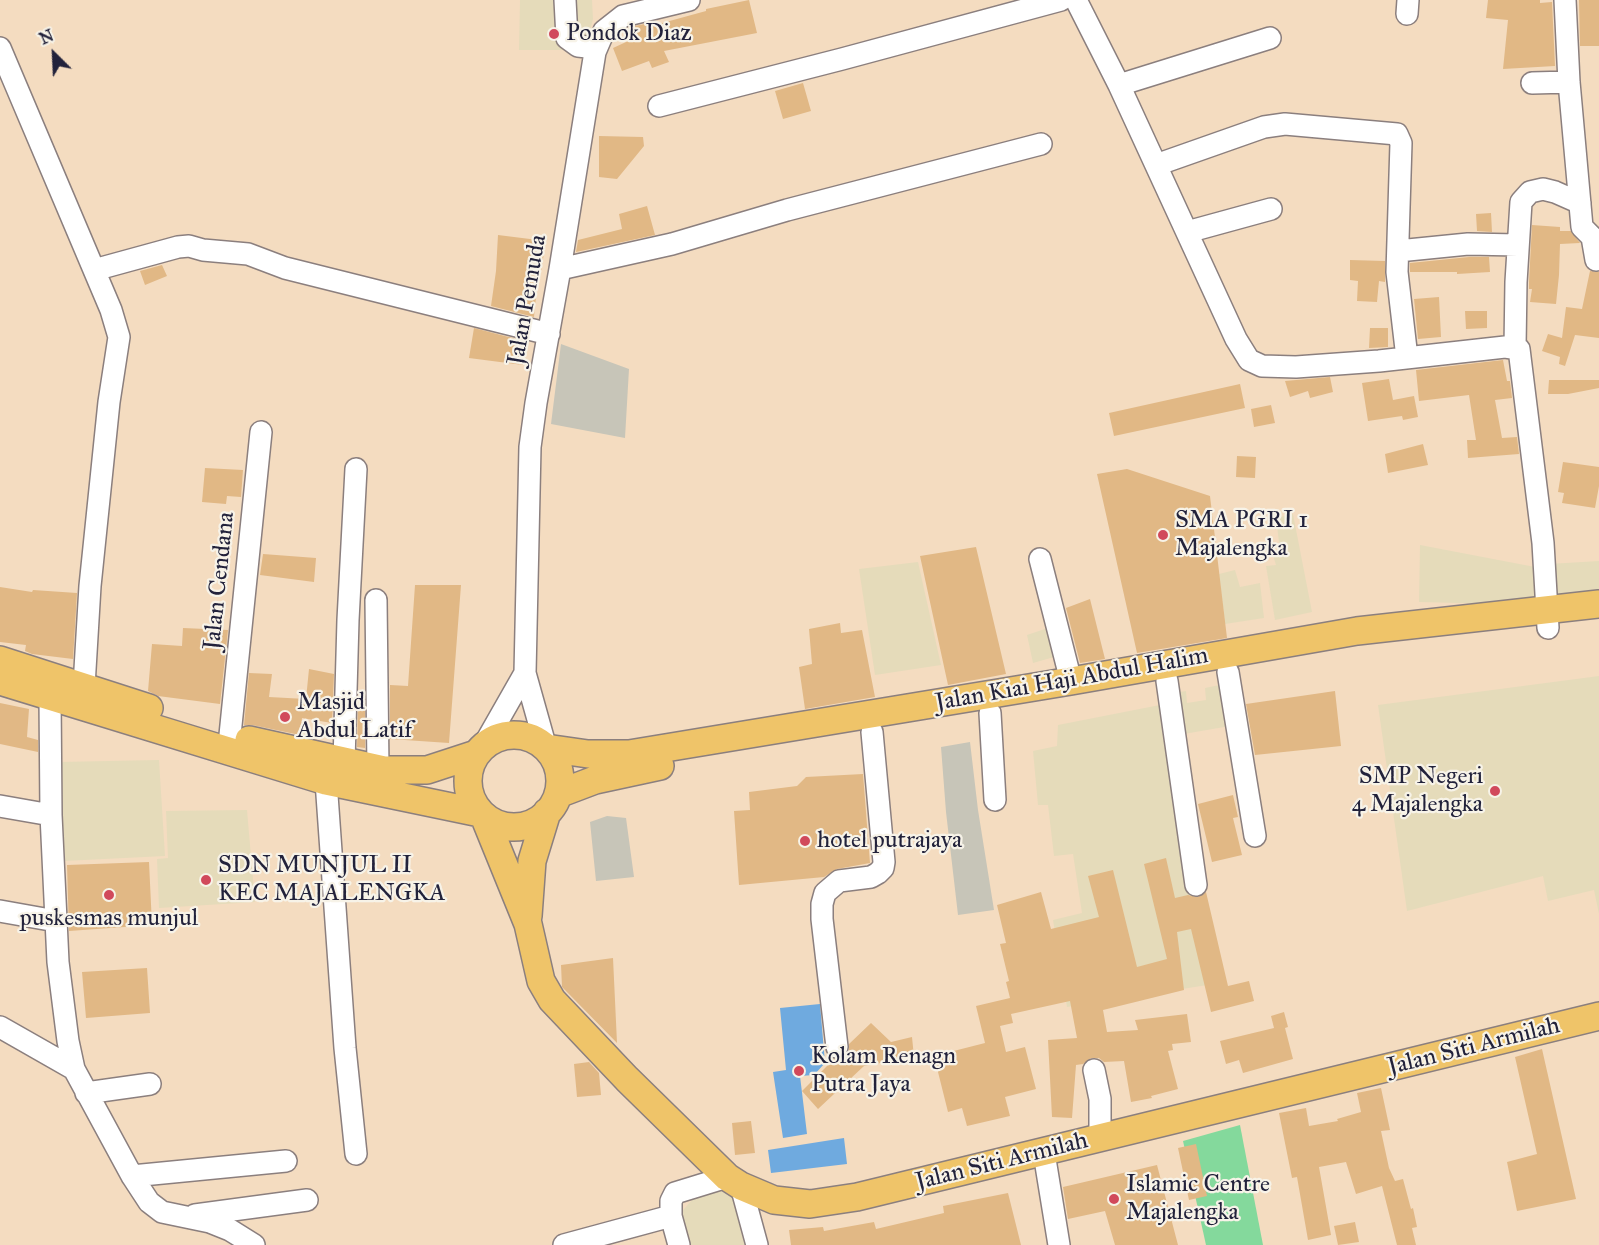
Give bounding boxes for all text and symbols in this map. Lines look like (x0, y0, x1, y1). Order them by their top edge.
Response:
place label: Pondok Diaz (566, 20, 692, 48)
north arrow (24, 24, 84, 84)
text: N (36, 26, 57, 49)
marker: Pondok Diaz (547, 27, 561, 41)
street label: Jalan Pemuda (502, 232, 554, 368)
place label: SMA PGRI 1 Majalengka (1175, 507, 1308, 563)
street label: Jalan Cendana (198, 511, 242, 651)
marker: SMA PGRI 1 Majalengka (1156, 528, 1170, 542)
street label: Jalan Kiai Haji Abdul Halim (933, 642, 1211, 718)
place label: Masjid Abdul Latif (297, 689, 412, 745)
marker: Masjid Abdul Latif (278, 710, 292, 724)
place label: SMP Negeri 4 Majalengka (1352, 763, 1483, 819)
marker: SMP Negeri 4 Majalengka (1488, 784, 1502, 798)
place label: hotel putrajaya (817, 827, 962, 855)
marker: hotel putrajaya (798, 834, 812, 848)
place label: SDN MUNJUL II KEC MAJALENGKA (218, 852, 445, 908)
marker: SDN MUNJUL II KEC MAJALENGKA (199, 873, 213, 887)
marker: puskesmas munjul (102, 888, 116, 902)
place label: puskesmas munjul (20, 905, 198, 933)
street label: Jalan Siti Armilah (1385, 1012, 1563, 1082)
place label: Kolam Renagn Putra Jaya (811, 1043, 956, 1099)
marker: Kolam Renagn Putra Jaya (792, 1064, 806, 1078)
street label: Jalan Siti Armilah (913, 1127, 1091, 1197)
place label: Islamic Centre Majalengka (1126, 1171, 1270, 1227)
marker: Islamic Centre Majalengka (1107, 1192, 1121, 1206)

